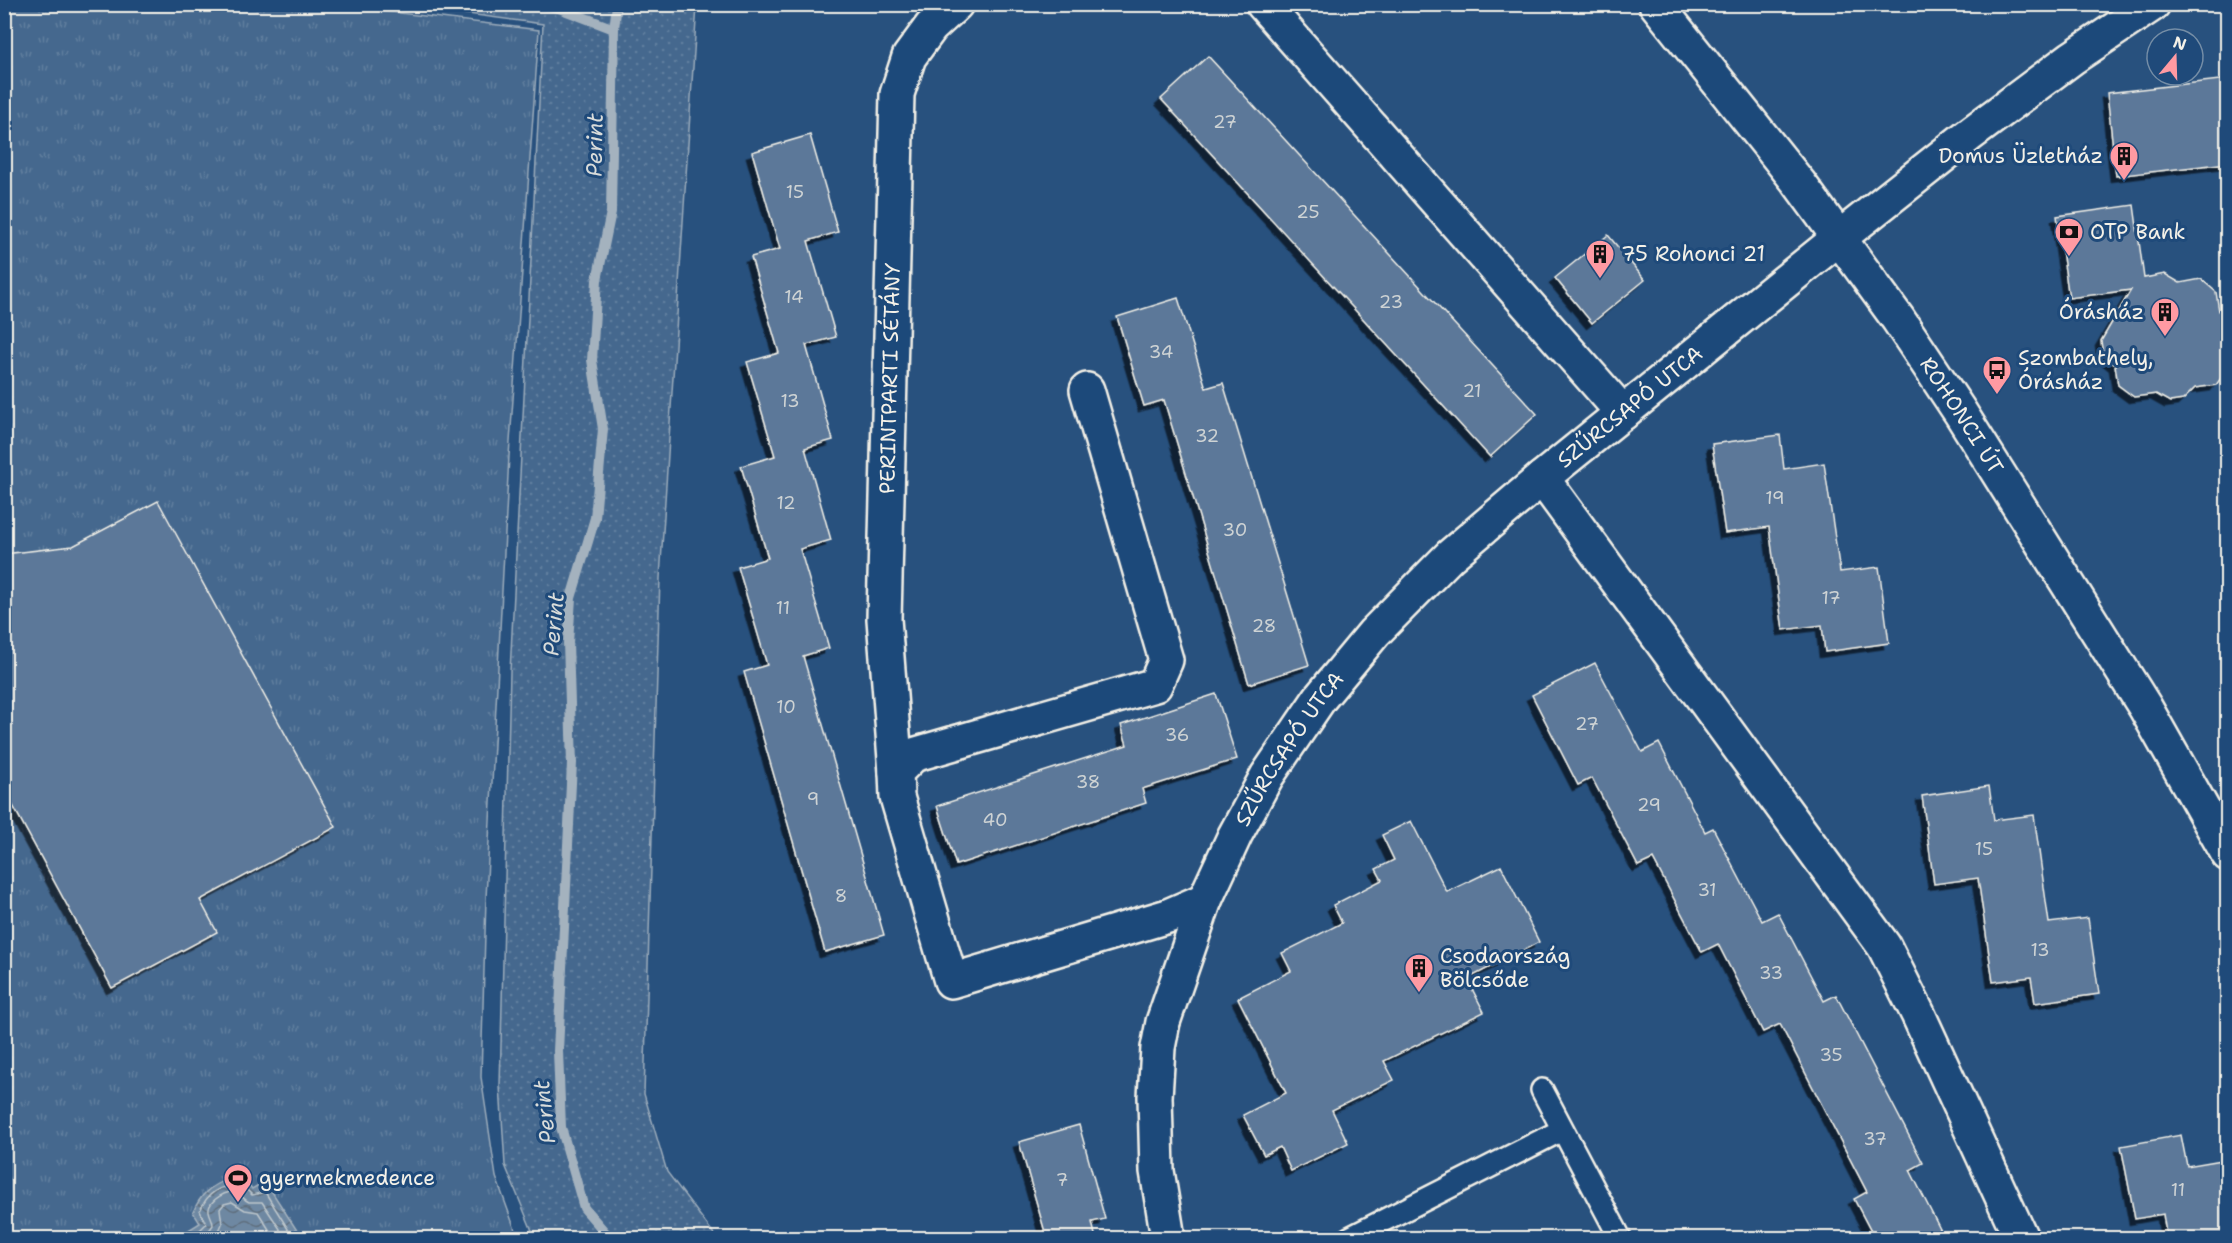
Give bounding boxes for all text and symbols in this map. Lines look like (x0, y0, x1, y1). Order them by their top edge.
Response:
north arrow (2145, 27, 2205, 87)
text: N (2170, 31, 2189, 55)
house number: 27 (1213, 110, 1237, 134)
water label: Perint (579, 113, 610, 177)
building icon: Domus Üzletház (2108, 140, 2140, 182)
place label: Domus Üzletház (1939, 142, 2103, 170)
house number: 15 (786, 180, 804, 204)
house number: 25 (1296, 200, 1320, 224)
bank icon: OTP Bank (2053, 216, 2085, 258)
place label: OTP Bank (2090, 218, 2186, 246)
building icon: 75 Rohonci 21 (1584, 238, 1616, 280)
place label: 75 Rohonci 21 (1621, 240, 1765, 268)
street label: PERINTPARTI SÉTÁNY (873, 262, 907, 494)
house number: 14 (784, 285, 804, 309)
house number: 23 (1379, 290, 1403, 314)
building icon: Órásház (2149, 296, 2181, 338)
place label: Órásház (2059, 297, 2144, 326)
house number: 34 (1149, 340, 1173, 364)
street label: SZŰRCSAPÓ UTCA (1551, 340, 1709, 474)
place label: Szombathely, Órásház (2018, 344, 2154, 396)
street label: ROHONCI ÚT (1913, 352, 2010, 480)
bus stop icon: Szombathely, Órásház (1981, 354, 2013, 396)
house number: 21 (1462, 379, 1482, 403)
house number: 13 (780, 389, 800, 413)
house number: 32 (1195, 424, 1219, 448)
house number: 19 (1765, 486, 1785, 510)
house number: 12 (776, 491, 796, 515)
house number: 30 (1223, 518, 1247, 542)
house number: 17 (1821, 586, 1841, 610)
water label: Perint (536, 591, 571, 657)
house number: 11 (776, 596, 790, 620)
house number: 28 (1252, 614, 1276, 638)
street label: SZŰRCSAPÓ UTCA (1228, 666, 1350, 831)
house number: 10 (776, 695, 796, 719)
house number: 27 (1575, 712, 1599, 736)
house number: 36 (1165, 723, 1189, 747)
house number: 38 (1076, 770, 1100, 794)
house number: 9 (807, 787, 819, 811)
house number: 29 (1637, 793, 1661, 817)
house number: 40 (982, 808, 1008, 832)
house number: 15 (1975, 837, 1993, 861)
house number: 31 (1697, 878, 1717, 902)
house number: 8 (835, 884, 847, 908)
house number: 13 (2030, 938, 2050, 962)
place label: Csodaország Bölcsőde (1440, 942, 1571, 994)
building icon: Csodaország Bölcsőde (1403, 952, 1435, 994)
house number: 33 (1759, 961, 1783, 985)
house number: 35 (1819, 1043, 1843, 1067)
water label: Perint (527, 1079, 562, 1145)
house number: 37 (1863, 1127, 1887, 1151)
sports icon: gyermekmedence (222, 1162, 254, 1204)
place label: gyermekmedence (259, 1164, 435, 1192)
house number: 7 (1056, 1168, 1068, 1192)
house number: 11 (2171, 1178, 2185, 1202)

